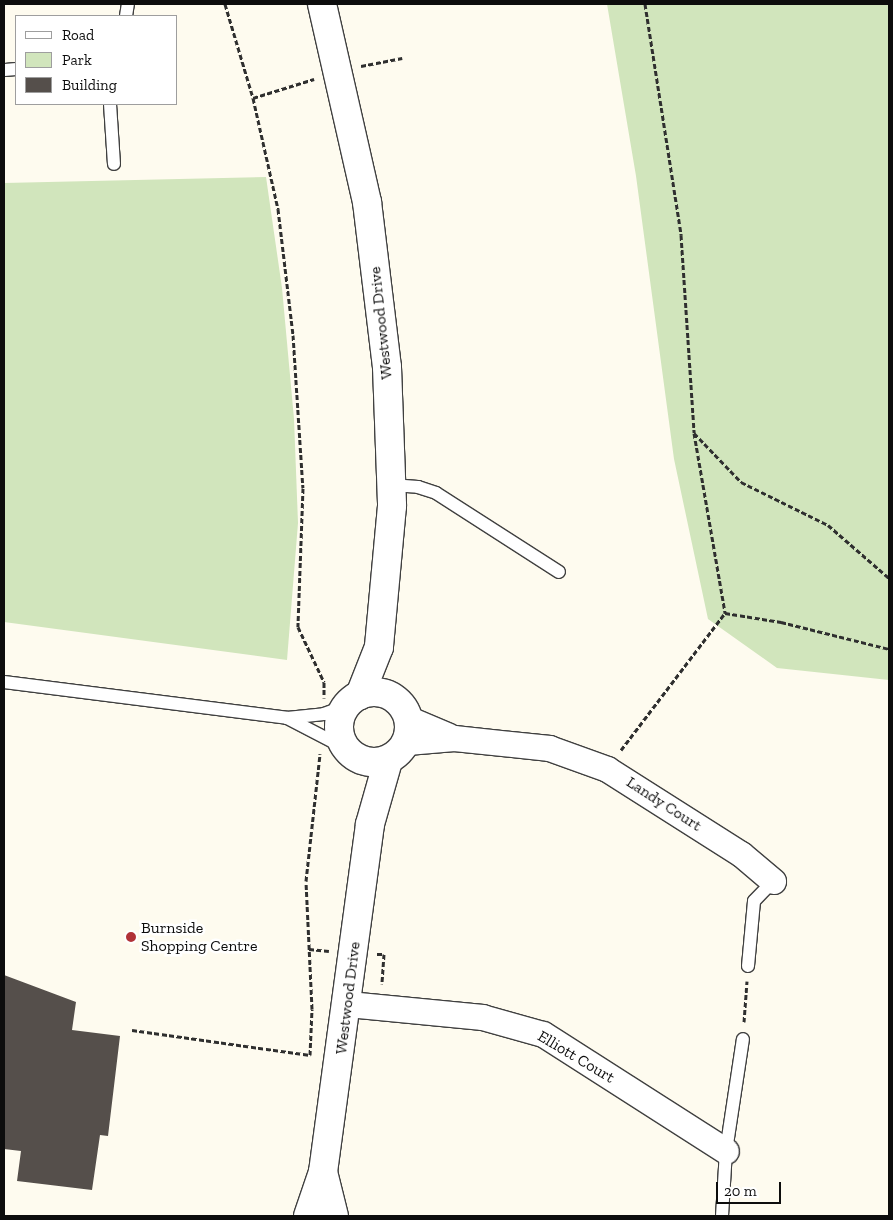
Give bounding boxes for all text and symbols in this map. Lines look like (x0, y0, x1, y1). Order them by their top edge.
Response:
legend (15, 15, 178, 105)
text: Road (62, 26, 94, 44)
text: Park (62, 51, 92, 69)
text: Building (62, 76, 117, 94)
street label: Westwood Drive (366, 266, 396, 380)
street label: Landy Court (623, 772, 705, 836)
place label: Burnside Shopping Centre (141, 918, 258, 956)
marker: Burnside Shopping Centre (125, 931, 137, 943)
street label: Westwood Drive (332, 941, 364, 1055)
street label: Elliott Court (534, 1027, 618, 1087)
scale bar (718, 1172, 783, 1204)
text: 20 m (724, 1182, 757, 1200)

